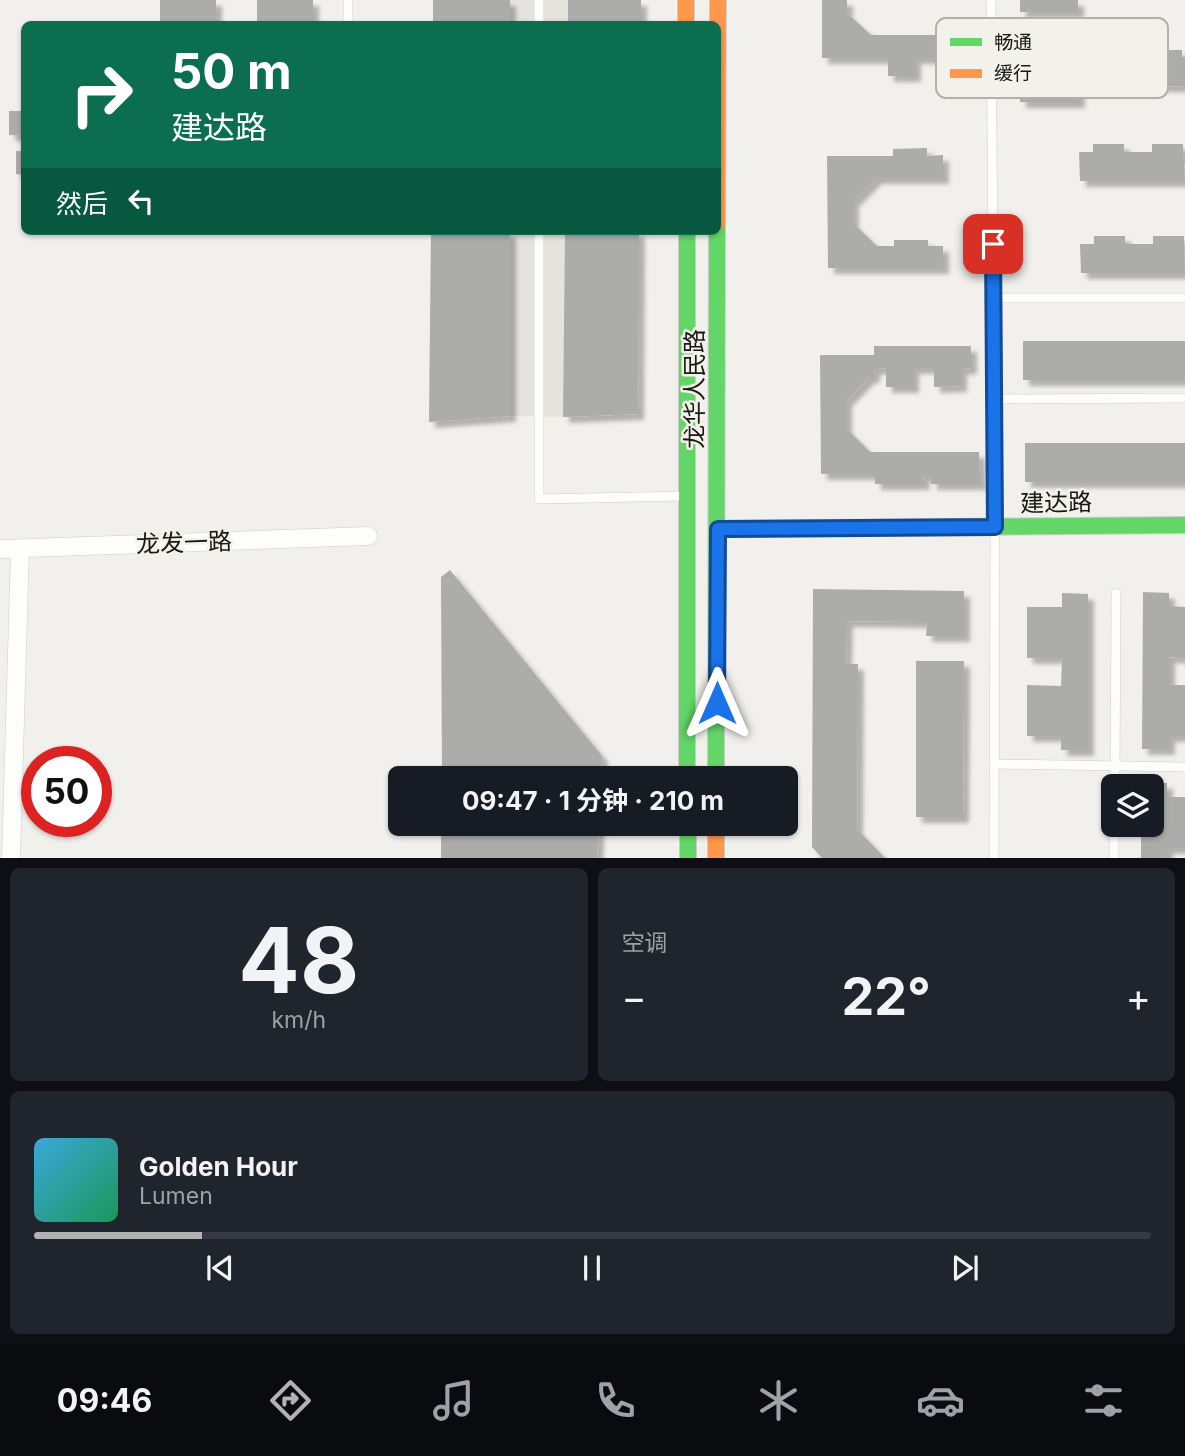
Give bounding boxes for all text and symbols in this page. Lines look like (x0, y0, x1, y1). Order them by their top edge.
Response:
legend (936, 18, 1168, 98)
text: 畅通 (994, 31, 1032, 54)
text: 50 m (171, 42, 292, 101)
icon: right (56, 49, 147, 140)
text: 缓行 (994, 62, 1032, 85)
text: 建达路 (171, 108, 267, 147)
icon: left (122, 182, 160, 220)
text: 然后 (56, 188, 108, 219)
pin (963, 214, 1023, 274)
icon: arrive (974, 225, 1012, 263)
street label: 龙华人民路 (680, 329, 709, 449)
street label: 建达路 (1020, 487, 1092, 518)
street label: 龙发一路 (136, 526, 232, 559)
position arrow (680, 666, 754, 740)
speed limit sign: 50 (21, 746, 112, 837)
map controls (1101, 774, 1164, 837)
button: layers (1101, 774, 1164, 837)
text: 09:47 · 1 分钟 · 210 m (462, 785, 724, 816)
text: 48 (238, 905, 359, 1015)
text: 空调 (622, 929, 668, 957)
text: 22° (842, 965, 931, 1028)
text: − (622, 974, 647, 1020)
text: + (1126, 974, 1151, 1020)
text: km/h (271, 1006, 326, 1034)
text: Golden Hour (139, 1151, 298, 1182)
text: Lumen (139, 1182, 213, 1210)
icon: previous (201, 1249, 239, 1287)
icon: pause (573, 1249, 611, 1287)
icon: next (946, 1249, 984, 1287)
icon: directions (266, 1376, 315, 1425)
icon: music (429, 1376, 478, 1425)
icon: phone (591, 1376, 640, 1425)
icon: climate (754, 1376, 803, 1425)
icon: car (916, 1376, 965, 1425)
icon: filters (1079, 1376, 1128, 1425)
text: 09:46 (57, 1381, 152, 1420)

